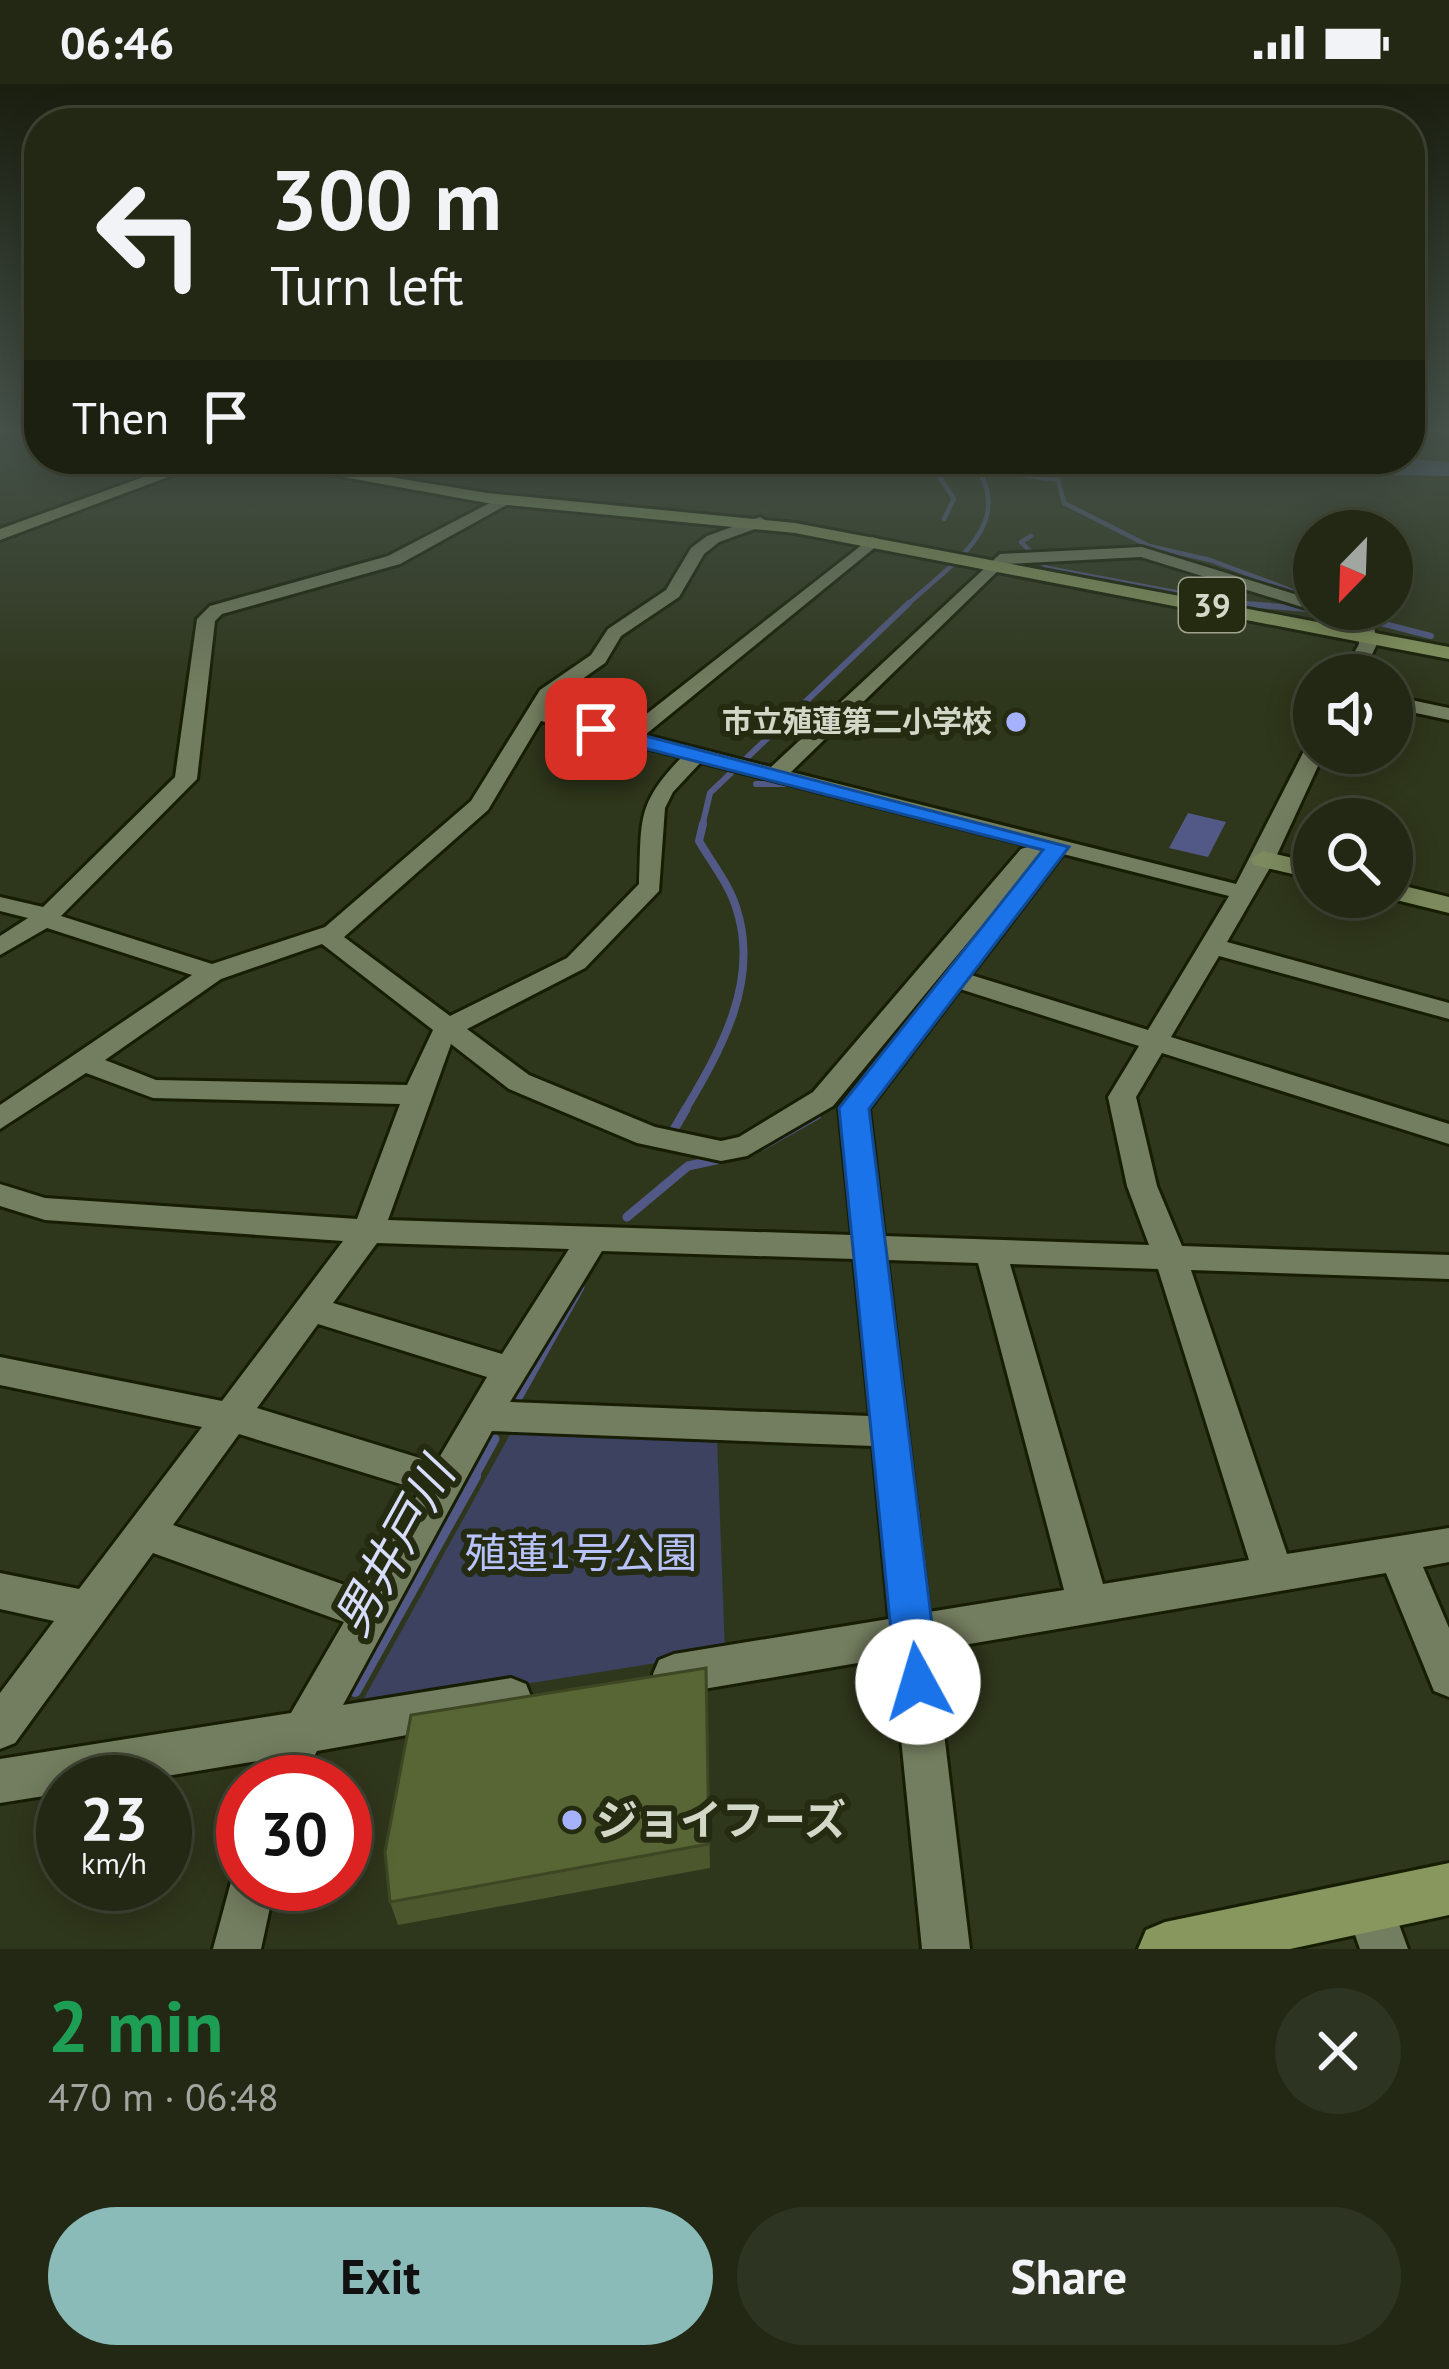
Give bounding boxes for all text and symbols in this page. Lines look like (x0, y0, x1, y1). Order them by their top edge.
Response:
text: 06:46 (60, 13, 174, 71)
text: 300 m (270, 144, 502, 253)
icon: left (72, 156, 228, 312)
text: Turn left (270, 250, 464, 320)
icon: arrive (193, 384, 259, 450)
text: Then (72, 388, 169, 446)
north arrow (1293, 510, 1413, 630)
map controls (1293, 510, 1413, 918)
road number: 39 (1179, 578, 1245, 632)
button: sound (1293, 654, 1413, 774)
pin (545, 678, 647, 780)
icon: arrive (563, 696, 629, 762)
place label: 市立殖蓮第二小学校 (722, 701, 992, 740)
marker: 市立殖蓮第二小学校 (1003, 709, 1029, 735)
button: search (1293, 798, 1413, 918)
water label: 男井戸川 (319, 1443, 469, 1646)
park label: 殖蓮1号公園 (465, 1525, 697, 1580)
position arrow (855, 1619, 981, 1745)
speed limit sign: 30 (216, 1755, 372, 1911)
text: 23 (80, 1779, 148, 1857)
place label: ジョイフーズ (596, 1792, 846, 1847)
marker: ジョイフーズ (559, 1807, 585, 1833)
text: km/h (81, 1843, 147, 1882)
text: 2 min (48, 1979, 224, 2072)
button: close (1275, 1988, 1401, 2114)
text: 470 m · 06:48 (48, 2071, 279, 2122)
button: Exit (48, 2207, 713, 2345)
button: Share (737, 2207, 1401, 2345)

